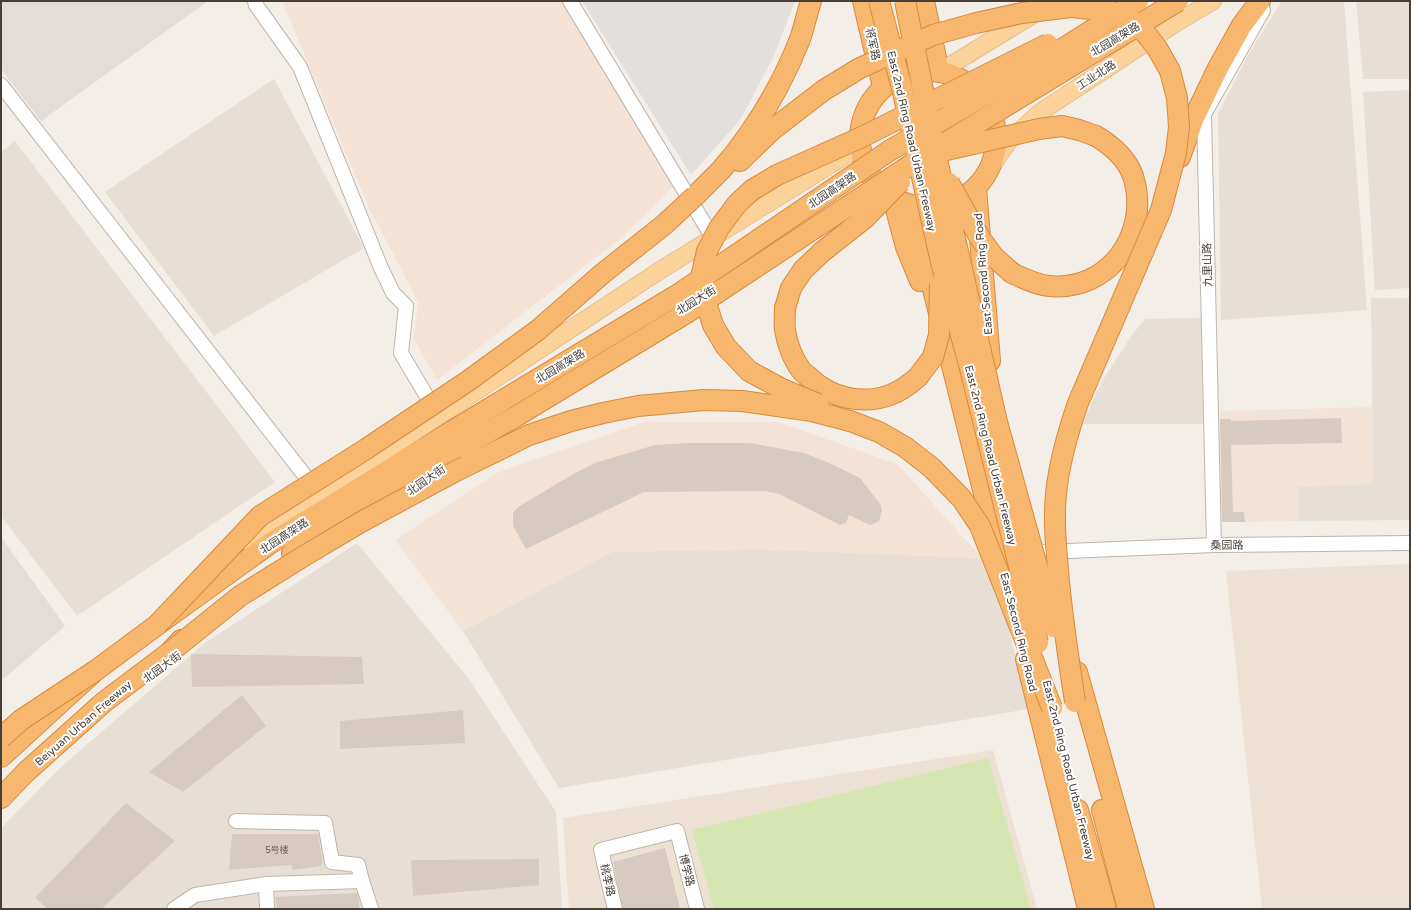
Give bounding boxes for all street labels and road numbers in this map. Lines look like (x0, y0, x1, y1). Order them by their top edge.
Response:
street label: 北园高架路 (1088, 20, 1142, 59)
street label: 将军路 (862, 27, 883, 62)
street label: East 2nd Ring Road Urban Freeway (884, 50, 939, 233)
street label: 工业北路 (1074, 58, 1118, 93)
street label: 北园高架路 (806, 170, 859, 211)
street label: East Second Ring Road (972, 212, 995, 335)
street label: 九里山路 (1201, 243, 1214, 287)
street label: 北园大街 (674, 283, 718, 318)
street label: 北园高架路 (533, 347, 587, 386)
street label: East 2nd Ring Road Urban Freeway (962, 364, 1019, 546)
street label: 北园大街 (405, 462, 448, 498)
street label: 北园高架路 (258, 516, 311, 557)
street label: 桑园路 (1210, 539, 1244, 552)
street label: East Second Ring Road (997, 571, 1040, 693)
street label: 北园大街 (141, 649, 184, 686)
street label: Beiyuan Urban Freeway (33, 678, 134, 769)
street label: East 2nd Ring Road Urban Freeway (1040, 679, 1097, 861)
street label: 博学路 (676, 853, 697, 888)
street label: 桃李路 (597, 863, 618, 898)

